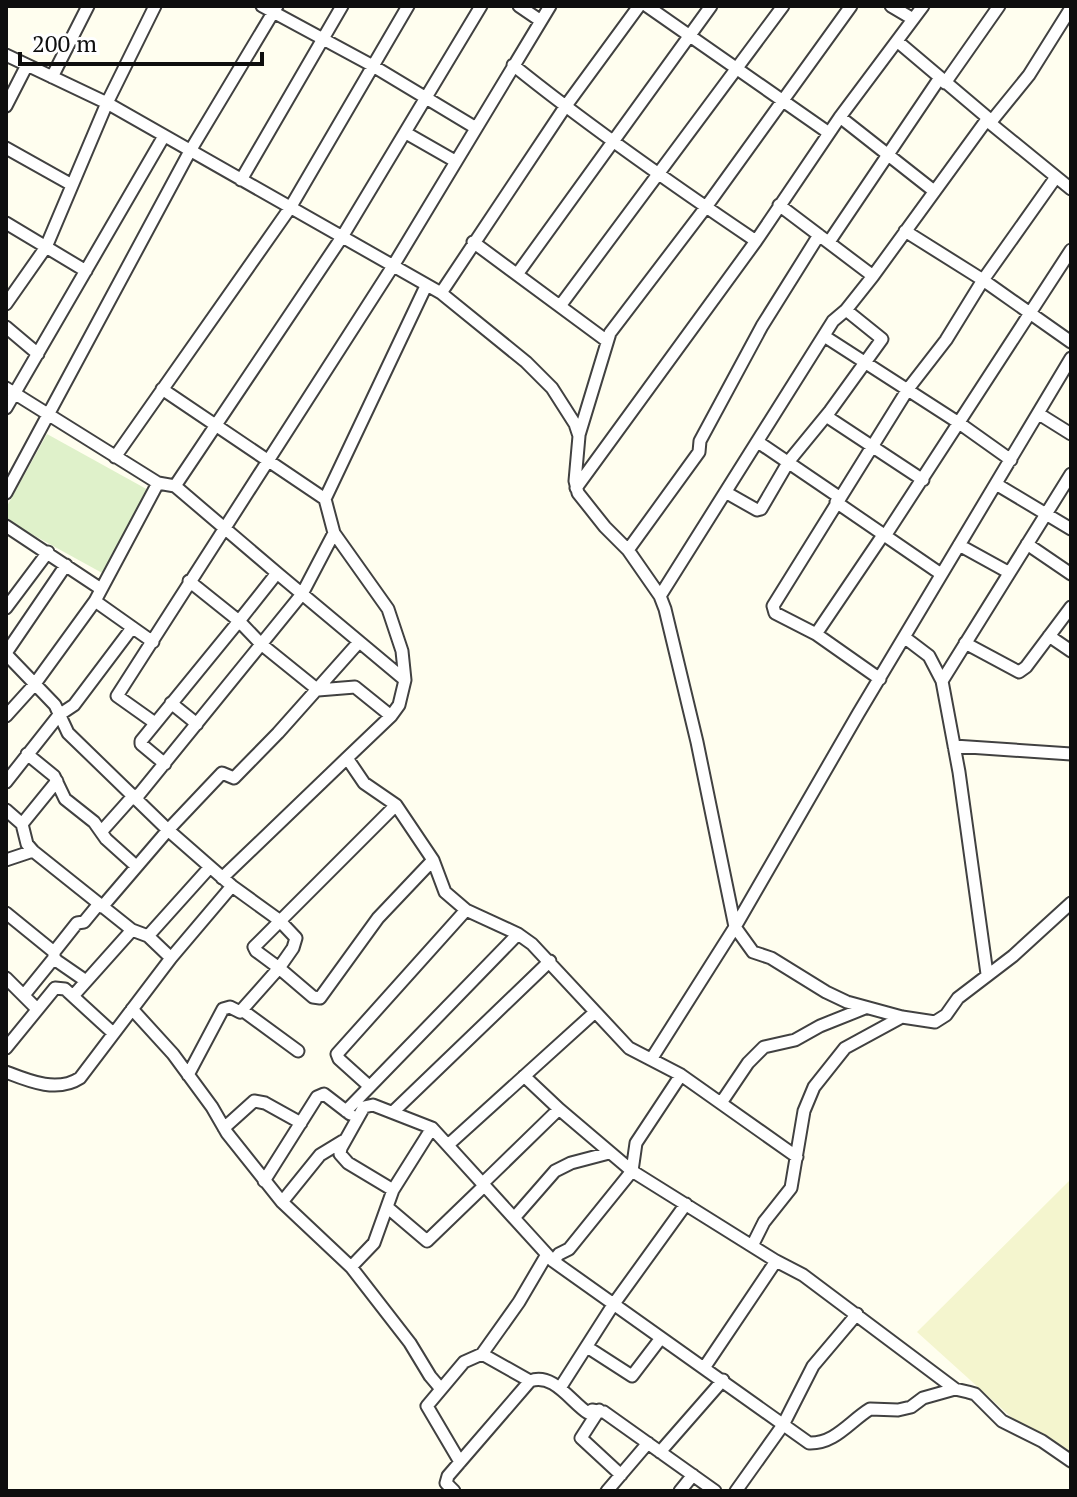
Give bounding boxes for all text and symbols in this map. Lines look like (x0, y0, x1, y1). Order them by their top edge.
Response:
scale bar (20, 16, 262, 66)
text: 200 m (32, 27, 97, 59)

